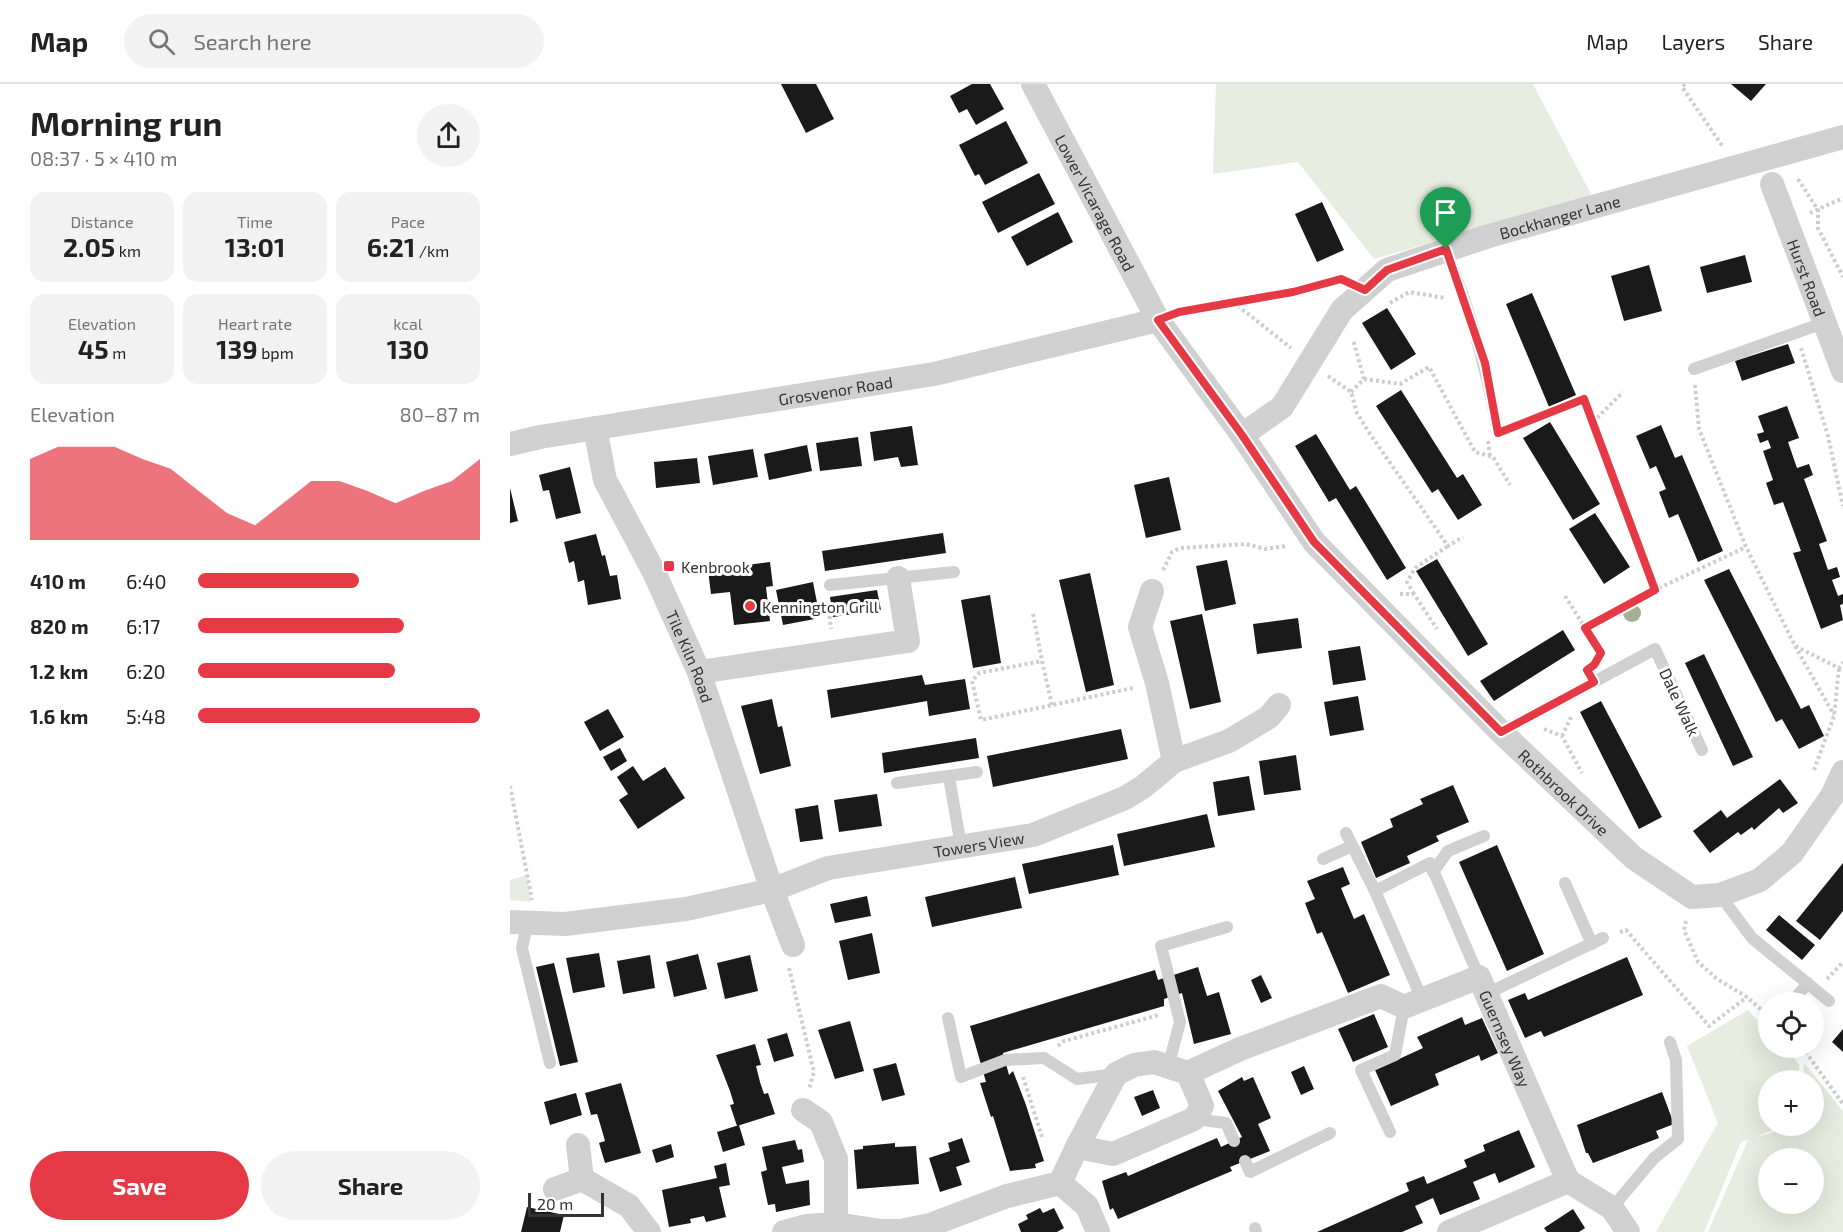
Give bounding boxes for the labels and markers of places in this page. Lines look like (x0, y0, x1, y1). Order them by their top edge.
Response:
pin (1420, 187, 1471, 249)
place label: Kenbrook (681, 557, 750, 576)
marker: Kenbrook (662, 559, 676, 573)
place label: Kennington Grill (762, 597, 879, 616)
marker: Kennington Grill (743, 599, 757, 613)

